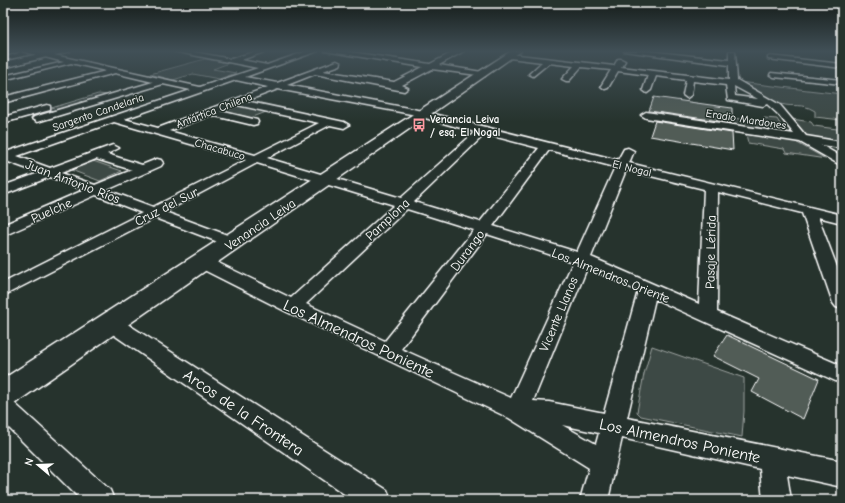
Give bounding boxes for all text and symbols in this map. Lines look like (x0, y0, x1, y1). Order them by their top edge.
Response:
street label: Antártica Chilena (174, 90, 254, 131)
street label: Sargento Candelaria (51, 91, 146, 134)
street label: Eradio Mardones (705, 107, 787, 132)
place label: Venancia Leiva / esq. El Nogal (430, 113, 500, 139)
bus stop icon: Venancia Leiva / esq. El Nogal (411, 117, 427, 133)
street label: Chacabuco (193, 136, 247, 163)
street label: Juan Antonio Ríos (23, 157, 122, 206)
street label: El Nogal (611, 157, 653, 180)
street label: Cruz del Sur (132, 184, 201, 229)
street label: Puelche (28, 195, 74, 226)
street label: Venancia Leiva (222, 195, 298, 253)
street label: Pamplona (362, 195, 412, 244)
street label: Pasaje Lérida (702, 215, 719, 289)
street label: Durango (447, 227, 488, 274)
street label: Los Almendros Oriente (550, 245, 673, 306)
street label: Vicente Llanos (536, 275, 581, 354)
street label: Los Almendros Poniente (280, 296, 437, 382)
street label: Arcos de la Frontera (180, 366, 307, 460)
street label: Los Almendros Poniente (598, 415, 762, 467)
north arrow (18, 445, 58, 485)
text: N (22, 456, 36, 467)

